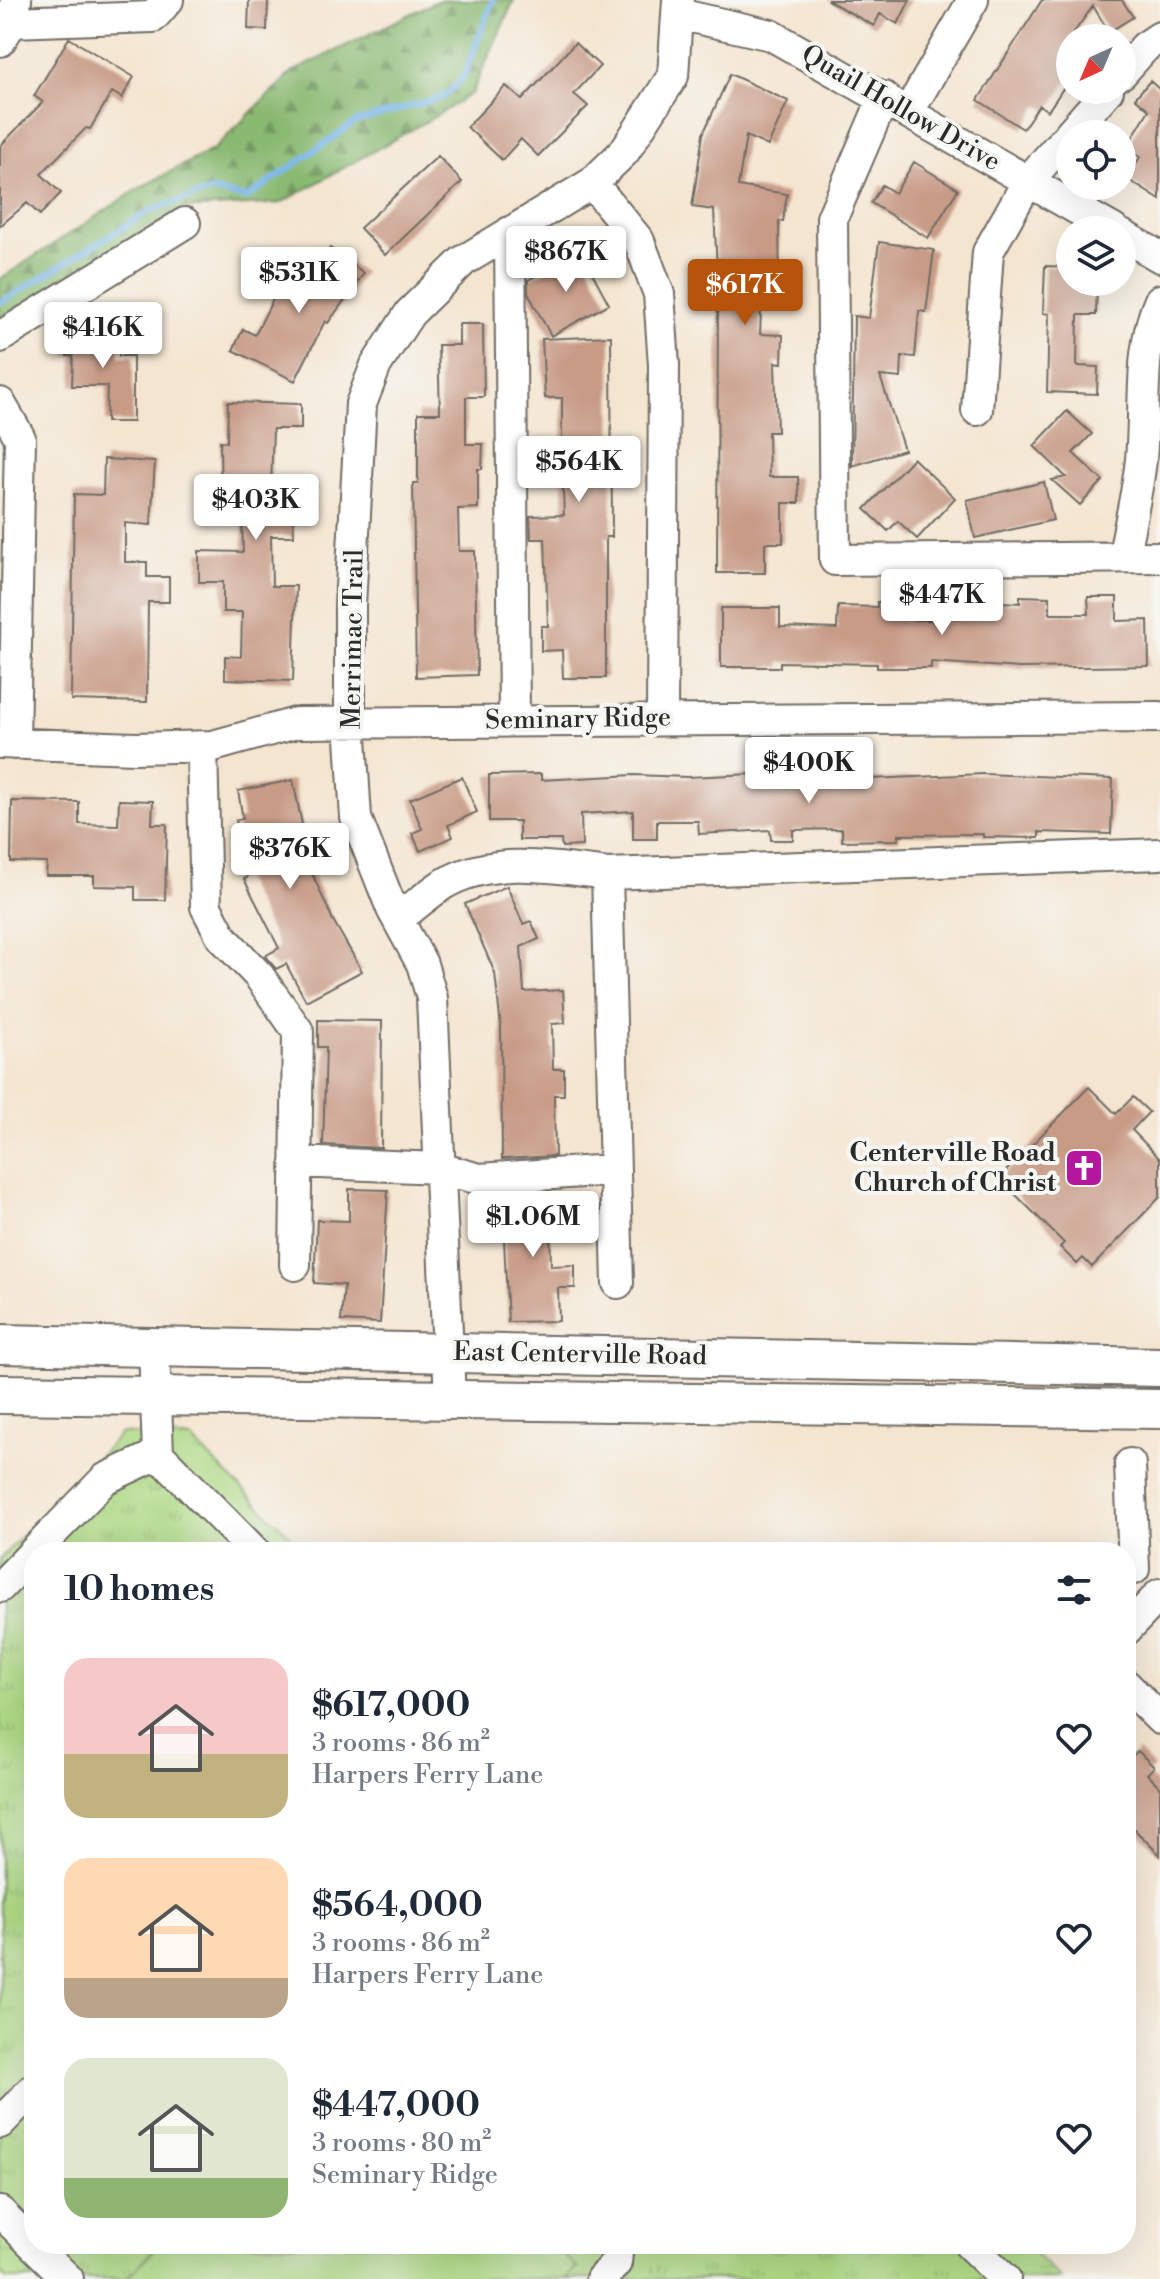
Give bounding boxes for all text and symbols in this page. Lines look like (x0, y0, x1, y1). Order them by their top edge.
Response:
north arrow (1056, 24, 1136, 104)
map controls (1056, 24, 1136, 296)
street label: Quail Hollow Drive (796, 38, 1006, 178)
button: locate (1056, 120, 1136, 200)
button: layers (1056, 216, 1136, 296)
pin: $867K (510, 226, 622, 294)
text: $867K (524, 236, 608, 268)
pin: $531K (243, 247, 355, 315)
text: $531K (259, 257, 339, 289)
pin: $617K (689, 259, 801, 327)
text: $617K (706, 269, 784, 301)
pin: $416K (47, 302, 159, 370)
text: $416K (62, 312, 144, 344)
pin: $564K (523, 436, 635, 504)
text: $564K (536, 446, 622, 478)
pin: $403K (200, 474, 312, 542)
text: $403K (212, 484, 300, 516)
street label: Merrimac Trail (335, 548, 371, 729)
pin: $447K (886, 569, 998, 637)
text: $447K (899, 579, 985, 611)
street label: Seminary Ridge (485, 701, 671, 737)
pin: $400K (753, 737, 865, 805)
text: $400K (763, 747, 855, 779)
pin: $376K (234, 823, 346, 891)
text: $376K (249, 833, 331, 865)
place label: Centerville Road Church of Christ (849, 1137, 1057, 1199)
church icon: Centerville Road Church of Christ (1063, 1147, 1105, 1189)
pin: $1.06M (468, 1191, 598, 1259)
text: $1.06M (486, 1201, 580, 1233)
street label: East Centerville Road (453, 1336, 707, 1372)
icon: filters (1052, 1568, 1096, 1612)
text: 10 homes (64, 1569, 214, 1611)
text: $617,000 (312, 1685, 470, 1727)
icon: home (128, 1690, 224, 1786)
icon: heart (1052, 1716, 1096, 1760)
text: 3 rooms · 86 m² (312, 1727, 490, 1759)
text: Harpers Ferry Lane (312, 1759, 543, 1791)
text: $564,000 (312, 1885, 483, 1927)
icon: home (128, 1890, 224, 1986)
icon: heart (1052, 1916, 1096, 1960)
text: 3 rooms · 86 m² (312, 1927, 490, 1959)
text: Harpers Ferry Lane (312, 1959, 543, 1991)
text: $447,000 (312, 2085, 480, 2127)
icon: home (128, 2090, 224, 2186)
icon: heart (1052, 2116, 1096, 2160)
text: 3 rooms · 80 m² (312, 2127, 491, 2159)
text: Seminary Ridge (312, 2159, 498, 2191)

